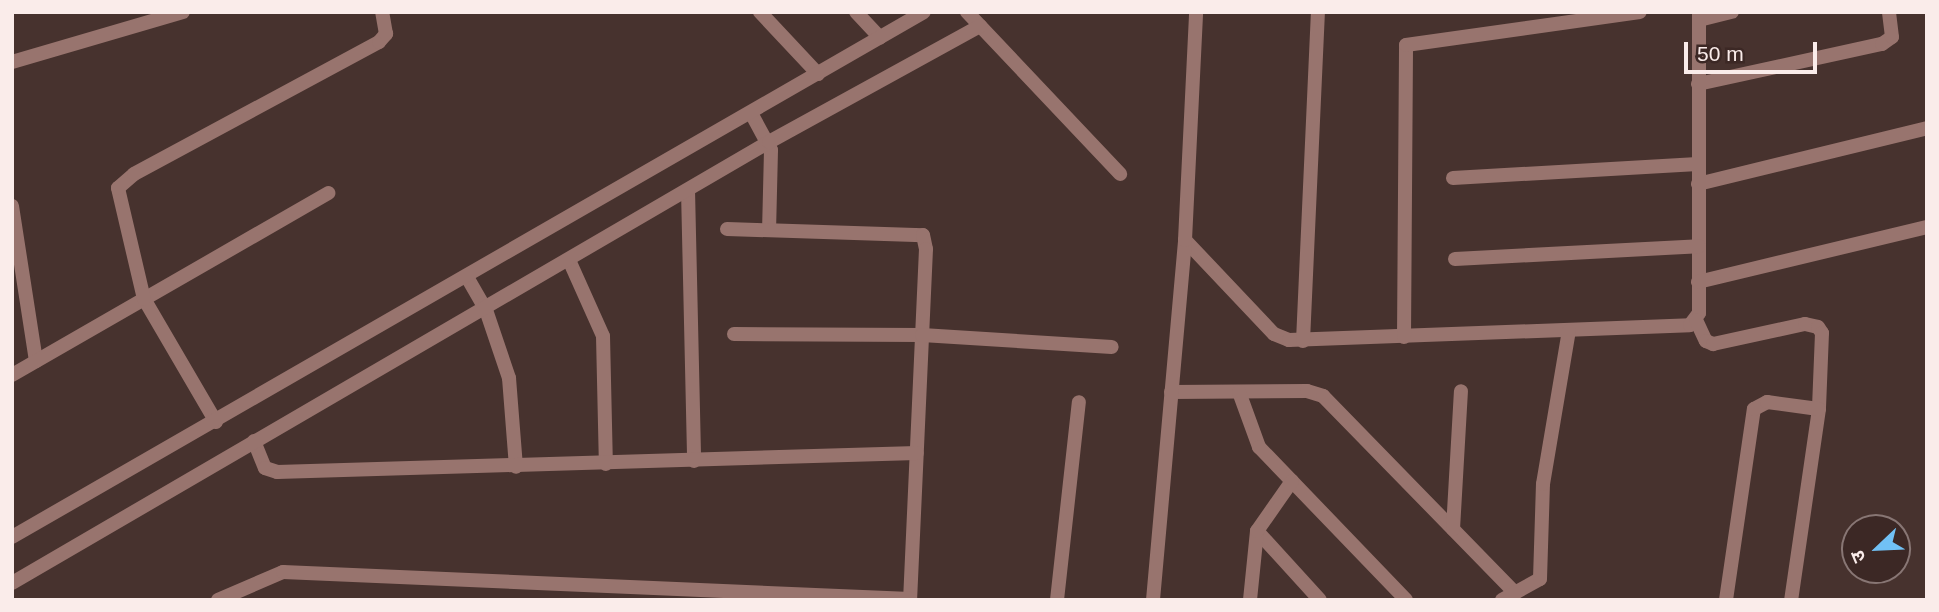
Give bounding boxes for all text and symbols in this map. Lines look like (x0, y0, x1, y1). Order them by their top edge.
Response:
scale bar (1687, 28, 1820, 72)
text: 50 m (1697, 42, 1744, 65)
north arrow (1841, 514, 1911, 584)
text: उ (1846, 547, 1870, 566)

